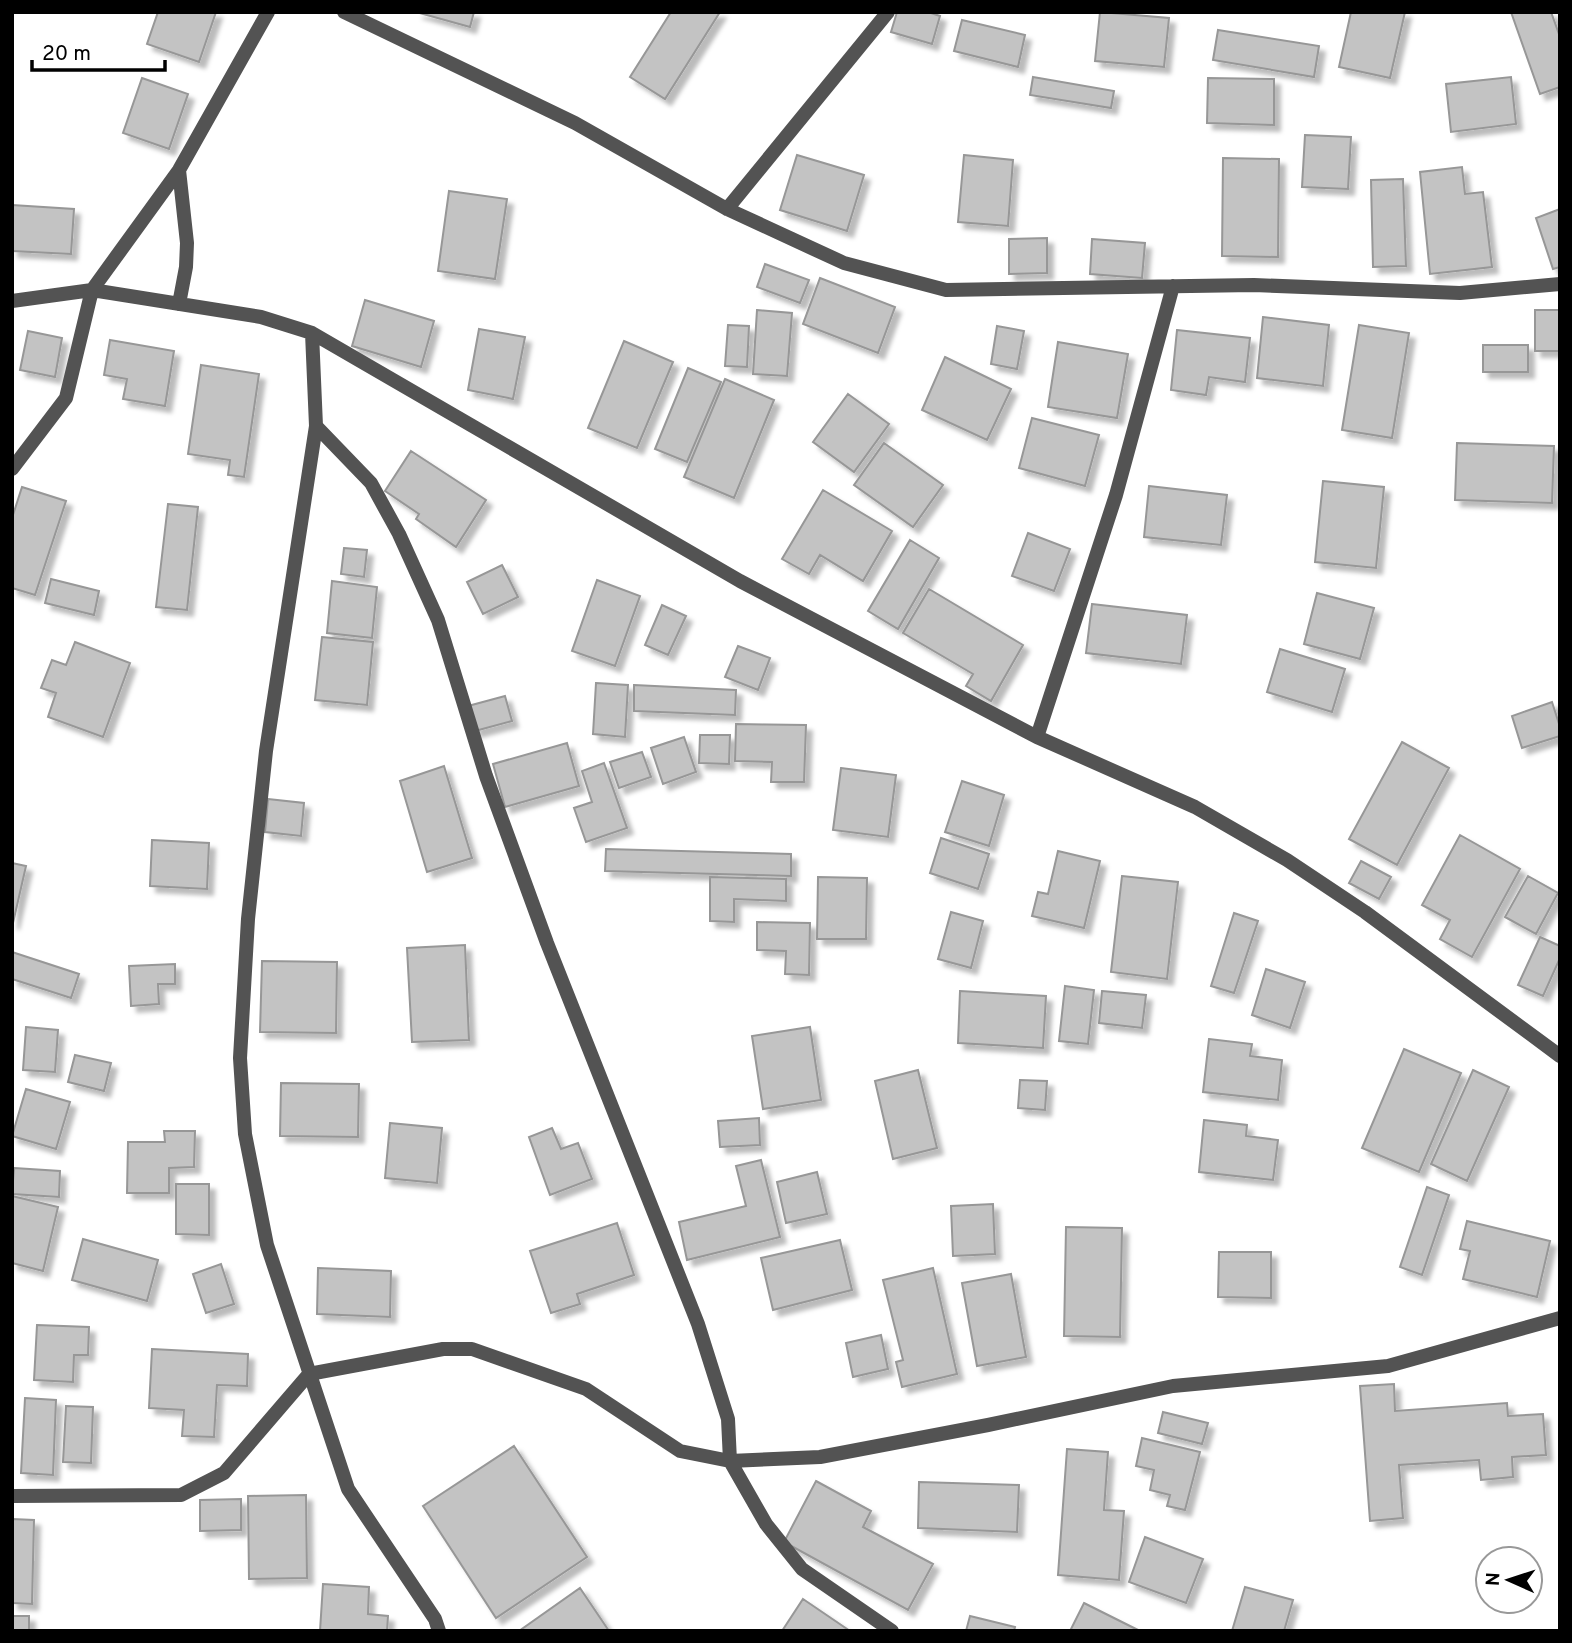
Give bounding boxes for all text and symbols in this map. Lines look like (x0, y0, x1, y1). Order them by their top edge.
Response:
scale bar (32, 28, 164, 72)
text: 20 m (42, 41, 91, 68)
north arrow (1474, 1545, 1544, 1615)
text: N (1482, 1572, 1506, 1587)

